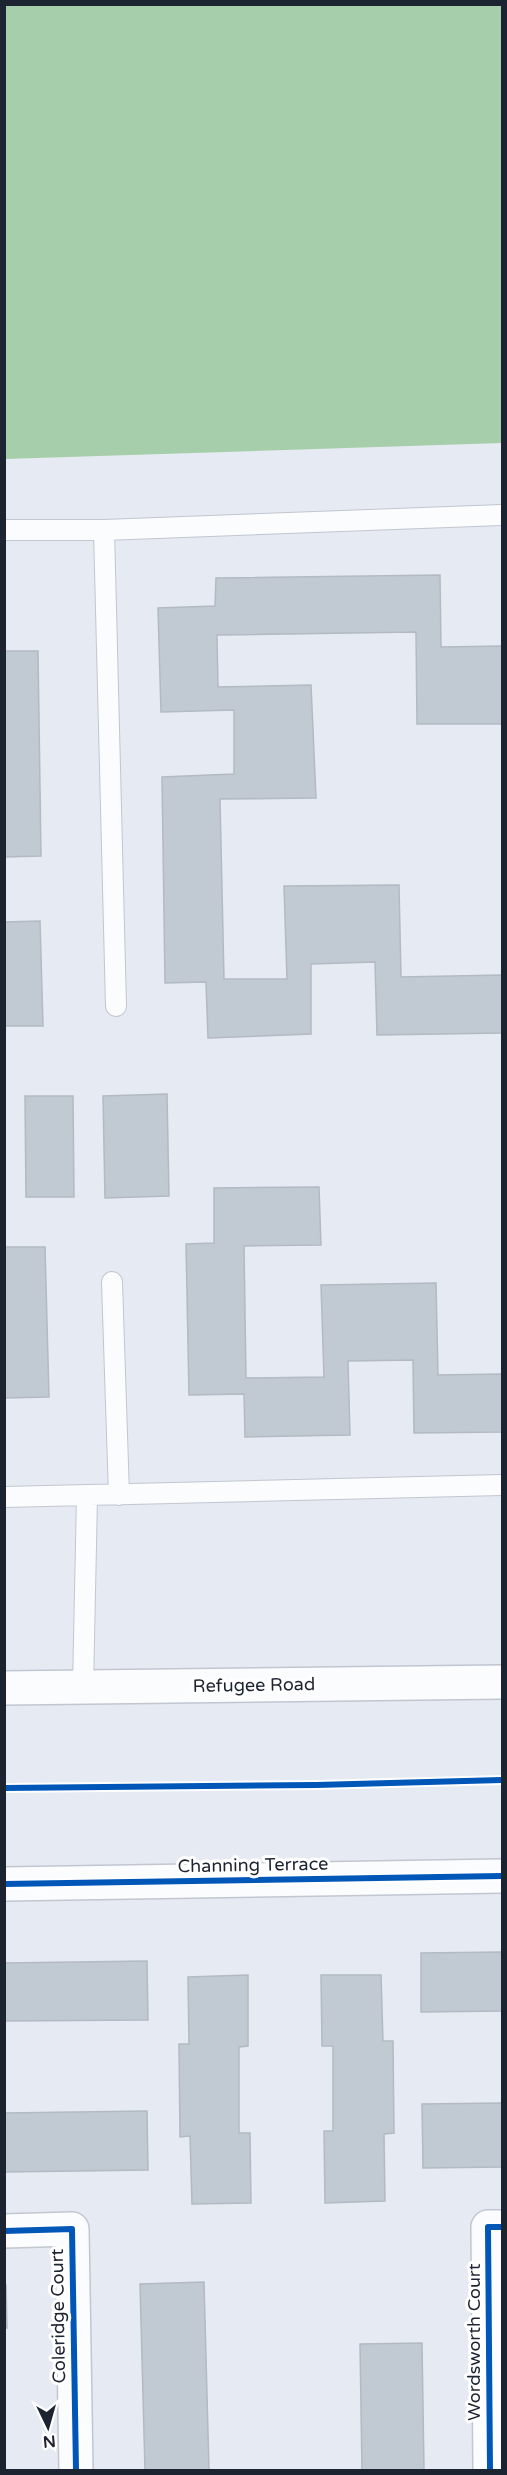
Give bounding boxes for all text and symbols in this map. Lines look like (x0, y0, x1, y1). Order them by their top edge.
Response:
street label: Refugee Road (193, 1673, 315, 1697)
street label: Channing Terrace (178, 1853, 328, 1877)
street label: Coleridge Court (46, 2248, 70, 2384)
street label: Wordsworth Court (463, 2263, 485, 2421)
north arrow (18, 2397, 78, 2457)
text: N (42, 2430, 56, 2451)

